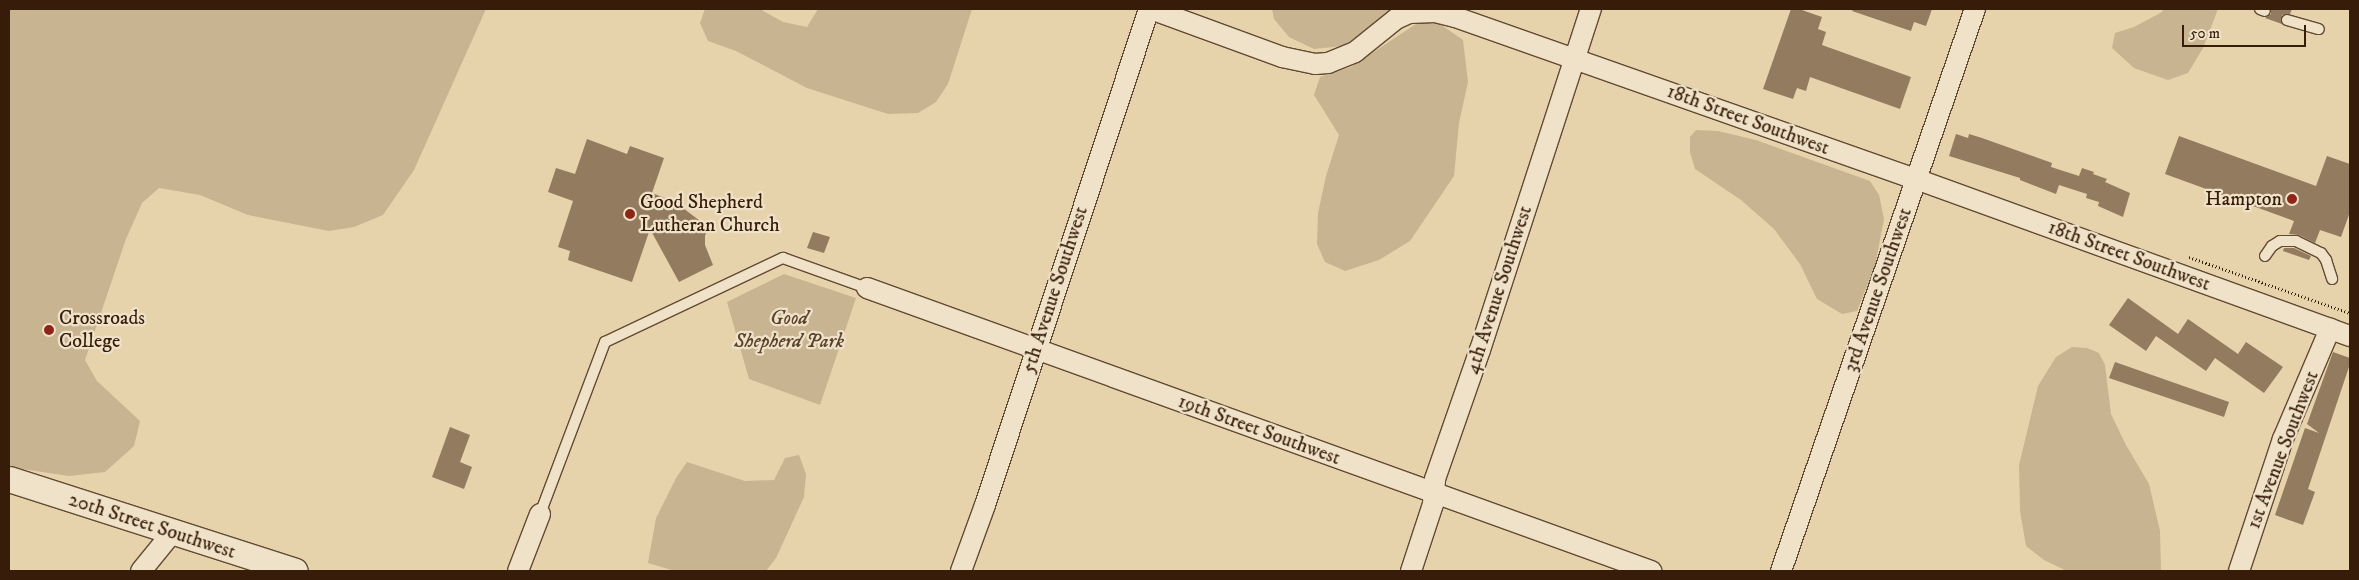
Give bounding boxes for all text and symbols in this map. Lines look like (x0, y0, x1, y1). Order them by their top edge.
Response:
scale bar (2184, 15, 2308, 47)
text: 50 m (2190, 24, 2220, 43)
street label: 18th Street Southwest (1664, 79, 1832, 161)
place label: Hampton (2205, 187, 2282, 211)
place label: Good Shepherd Lutheran Church (640, 190, 780, 237)
marker: Hampton (2286, 193, 2298, 205)
street label: 4th Avenue Southwest (1460, 203, 1538, 377)
street label: 5th Avenue Southwest (1017, 204, 1093, 376)
street label: 3rd Avenue Southwest (1839, 205, 1917, 375)
marker: Good Shepherd Lutheran Church (624, 208, 636, 220)
street label: 18th Street Southwest (2045, 215, 2213, 297)
place label: Crossroads College (59, 306, 145, 353)
park label: Good Shepherd Park (734, 307, 844, 354)
marker: Crossroads College (43, 324, 55, 336)
street label: 1st Avenue Southwest (2242, 368, 2324, 532)
street label: 19th Street Southwest (1175, 390, 1343, 470)
street label: 20th Street Southwest (65, 488, 239, 564)

